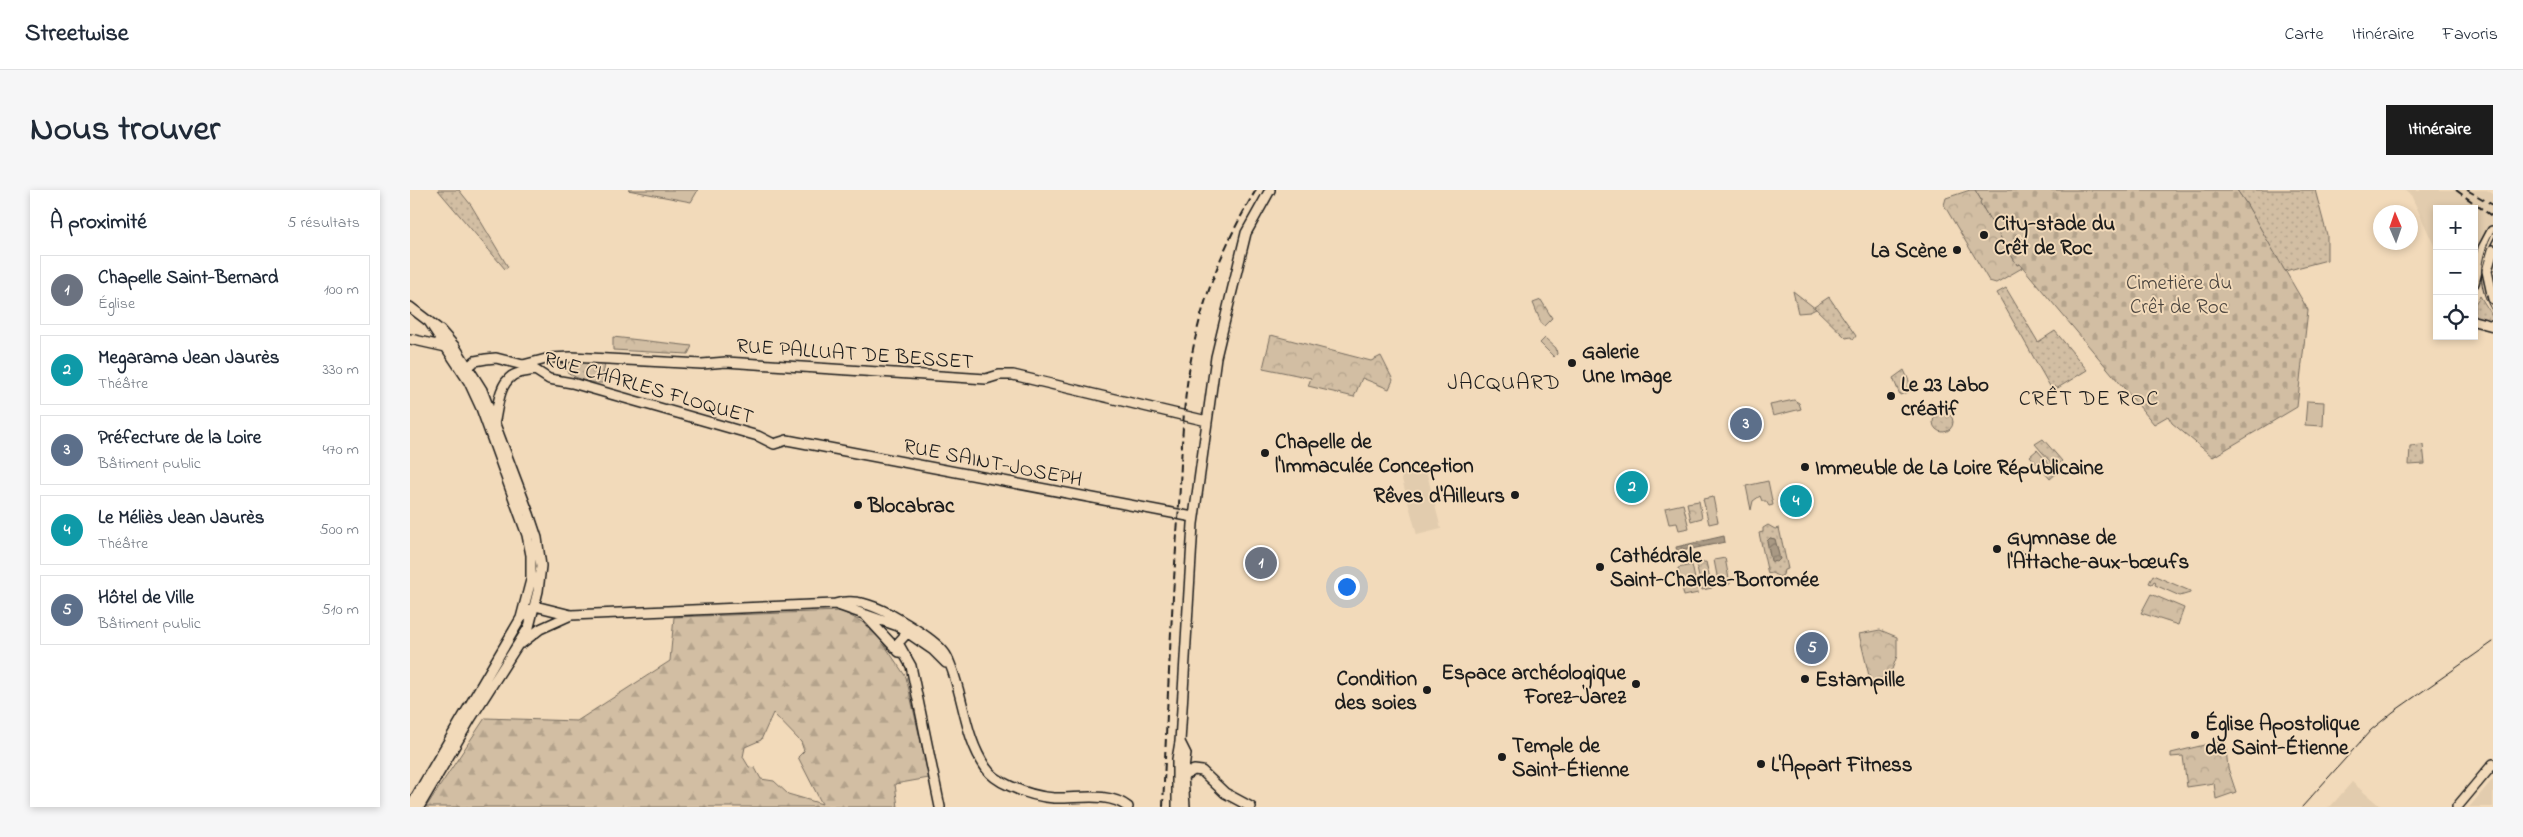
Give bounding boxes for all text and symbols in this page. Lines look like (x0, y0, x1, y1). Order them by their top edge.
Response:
text: Streetwise (25, 17, 129, 52)
text: Carte (2284, 22, 2324, 48)
text: Itinéraire (2352, 22, 2414, 48)
text: Favoris (2442, 22, 2498, 48)
text: Nous trouver (30, 105, 220, 156)
button: Itinéraire (2386, 105, 2493, 155)
north arrow (2373, 205, 2418, 250)
map controls (2433, 205, 2478, 340)
button: + (2433, 205, 2478, 250)
text: À proximité (50, 208, 147, 238)
place label: City-stade du Crêt de Roc (1994, 210, 2115, 264)
text: 5 résultats (287, 211, 360, 235)
marker: City-stade du Crêt de Roc (1978, 229, 1990, 241)
place label: La Scène (1871, 237, 1948, 267)
marker: La Scène (1951, 244, 1963, 256)
button: − (2433, 250, 2478, 295)
text: Chapelle Saint-Bernard (98, 265, 278, 292)
park label: Cimetière du Crêt de Roc (2126, 269, 2232, 323)
text: 1 (64, 278, 70, 302)
text: 100 m (324, 278, 359, 302)
text: Église (98, 292, 135, 316)
button: locate (2433, 295, 2478, 340)
street label: RUE PALLUAT DE BESSET (735, 332, 974, 378)
place label: Galerie Une Image (1582, 338, 1672, 394)
text: Megarama Jean Jaurès (98, 345, 279, 372)
street label: RUE CHARLES FLOQUET (540, 345, 757, 433)
marker: Galerie Une Image (1566, 357, 1578, 369)
text: 2 (63, 358, 71, 382)
text: 330 m (322, 358, 359, 382)
district label: JACQUARD (1447, 368, 1561, 400)
place label: Le 23 Labo créatif (1901, 371, 1989, 425)
text: Théâtre (98, 372, 148, 396)
district label: CRÊT DE ROC (2019, 384, 2159, 416)
marker: Le 23 Labo créatif (1885, 390, 1897, 402)
pin: 3 (1730, 405, 1762, 443)
text: Préfecture de la Loire (98, 425, 261, 452)
place label: Chapelle de l'Immaculée Conception (1275, 428, 1474, 482)
street label: RUE SAINT-JOSEPH (901, 432, 1085, 496)
text: 3 (64, 438, 70, 462)
text: 470 m (322, 438, 359, 462)
marker: Chapelle de l'Immaculée Conception (1259, 447, 1271, 459)
text: Bâtiment public (98, 452, 201, 476)
place label: Immeuble de La Loire Républicaine (1815, 454, 2104, 484)
marker: Immeuble de La Loire Républicaine (1799, 461, 1811, 473)
pin: 2 (1616, 468, 1648, 506)
place label: Rêves d'Ailleurs (1374, 482, 1505, 512)
pin: 4 (1780, 482, 1812, 520)
marker: Rêves d'Ailleurs (1509, 489, 1521, 501)
place label: Blocabrac (867, 492, 955, 522)
marker: Blocabrac (852, 499, 864, 511)
text: Le Méliès Jean Jaurès (98, 505, 264, 532)
text: 4 (64, 518, 70, 542)
text: 500 m (320, 518, 359, 542)
place label: Gymnase de l'Attache-aux-bœufs (2007, 524, 2190, 578)
text: Théâtre (98, 532, 148, 556)
place label: Cathédrale Saint-Charles-Borromée (1610, 542, 1819, 596)
marker: Gymnase de l'Attache-aux-bœufs (1991, 543, 2003, 555)
pin: 1 (1245, 544, 1277, 582)
marker: Cathédrale Saint-Charles-Borromée (1594, 561, 1606, 573)
your location (1334, 574, 1360, 600)
text: Hôtel de Ville (98, 585, 194, 612)
text: 5 (62, 598, 72, 622)
text: 510 m (321, 598, 359, 622)
text: Bâtiment public (98, 612, 201, 636)
pin: 5 (1796, 629, 1828, 667)
place label: Espace archéologique Forez-Jarez (1441, 659, 1627, 713)
place label: Condition des soies (1334, 665, 1417, 719)
place label: Estampille (1815, 666, 1905, 696)
marker: Estampille (1799, 673, 1811, 685)
marker: Espace archéologique Forez-Jarez (1630, 678, 1642, 690)
marker: Condition des soies (1421, 684, 1433, 696)
place label: Église Apostolique de Saint-Étienne (2205, 710, 2360, 764)
marker: Église Apostolique de Saint-Étienne (2189, 729, 2201, 741)
place label: Temple de Saint-Étienne (1512, 732, 1630, 786)
marker: Temple de Saint-Étienne (1496, 751, 1508, 763)
place label: L'Appart Fitness (1771, 751, 1913, 781)
marker: L'Appart Fitness (1755, 758, 1767, 770)

